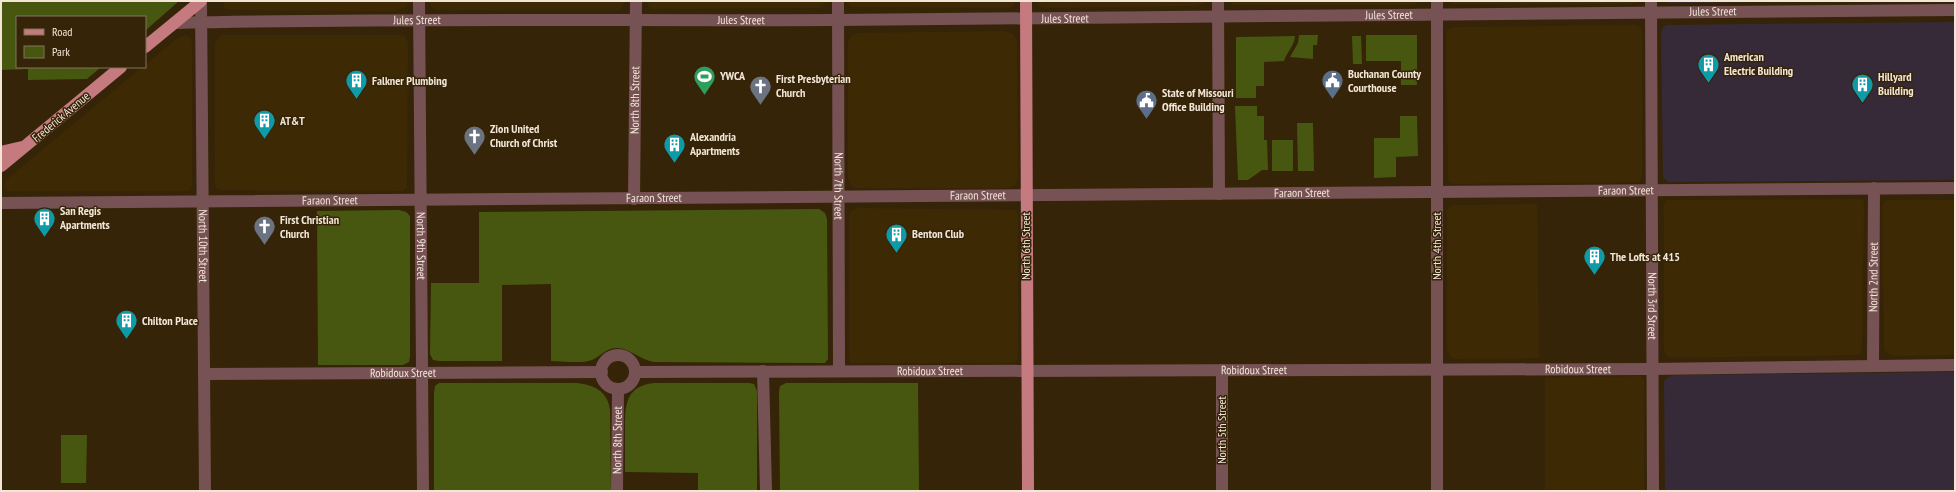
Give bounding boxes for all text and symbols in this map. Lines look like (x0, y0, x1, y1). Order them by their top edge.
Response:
street label: Jules Street (1688, 3, 1737, 19)
street label: Jules Street (1364, 7, 1413, 22)
street label: Jules Street (1040, 10, 1089, 26)
street label: Jules Street (392, 12, 441, 27)
street label: Jules Street (716, 12, 765, 27)
legend (16, 16, 146, 68)
text: Road (52, 24, 72, 39)
text: Park (52, 44, 70, 59)
place label: American Electric Building (1723, 49, 1793, 78)
building icon: American Electric Building (1695, 51, 1721, 84)
sports icon: YWCA (691, 63, 717, 96)
street label: North 8th Street (627, 65, 642, 134)
place label: Buchanan County Courthouse (1348, 66, 1421, 95)
building icon: Falkner Plumbing (344, 68, 370, 101)
place label: YWCA (719, 68, 746, 83)
public building icon: Buchanan County Courthouse (1319, 68, 1345, 101)
place label: Hillyard Building (1878, 69, 1914, 98)
place label: First Presbyterian Church (776, 71, 851, 100)
building icon: Hillyard Building (1850, 71, 1876, 104)
place label: Falkner Plumbing (372, 73, 447, 88)
church icon: First Presbyterian Church (747, 73, 773, 106)
place label: State of Missouri Office Building (1162, 85, 1234, 114)
public building icon: State of Missouri Office Building (1133, 87, 1159, 120)
street label: Frederick Avenue (29, 88, 93, 145)
building icon: AT&T (251, 108, 277, 141)
place label: AT&T (279, 113, 305, 128)
place label: Zion United Church of Christ (490, 121, 558, 150)
church icon: Zion United Church of Christ (462, 123, 488, 156)
place label: Alexandria Apartments (689, 129, 740, 158)
building icon: Alexandria Apartments (661, 131, 687, 164)
street label: North 7th Street (831, 152, 847, 221)
street label: Faraon Street (1598, 182, 1655, 198)
street label: Faraon Street (1274, 185, 1331, 200)
street label: Faraon Street (950, 187, 1007, 203)
street label: Faraon Street (626, 190, 683, 205)
street label: Faraon Street (302, 192, 359, 208)
place label: San Regis Apartments (59, 203, 110, 232)
building icon: San Regis Apartments (32, 205, 58, 238)
street label: North 10th Street (196, 209, 211, 283)
street label: North 6th Street (1018, 211, 1033, 280)
street label: North 4th Street (1429, 211, 1444, 280)
place label: First Christian Church (280, 212, 339, 241)
street label: North 9th Street (414, 212, 429, 281)
church icon: First Christian Church (252, 214, 278, 247)
building icon: Benton Club (884, 221, 910, 254)
place label: Benton Club (912, 226, 965, 241)
street label: North 2nd Street (1865, 241, 1881, 312)
building icon: The Lofts at 415 (1581, 244, 1607, 277)
place label: The Lofts at 415 (1610, 249, 1680, 264)
street label: North 3rd Street (1645, 272, 1660, 341)
building icon: Chilton Place (114, 308, 140, 341)
place label: Chilton Place (142, 313, 198, 328)
street label: Robidoux Street (1545, 361, 1612, 376)
street label: Robidoux Street (1221, 362, 1288, 377)
street label: Robidoux Street (897, 363, 964, 378)
street label: Robidoux Street (370, 365, 437, 380)
street label: North 5th Street (1214, 395, 1229, 464)
street label: North 8th Street (609, 405, 625, 474)

